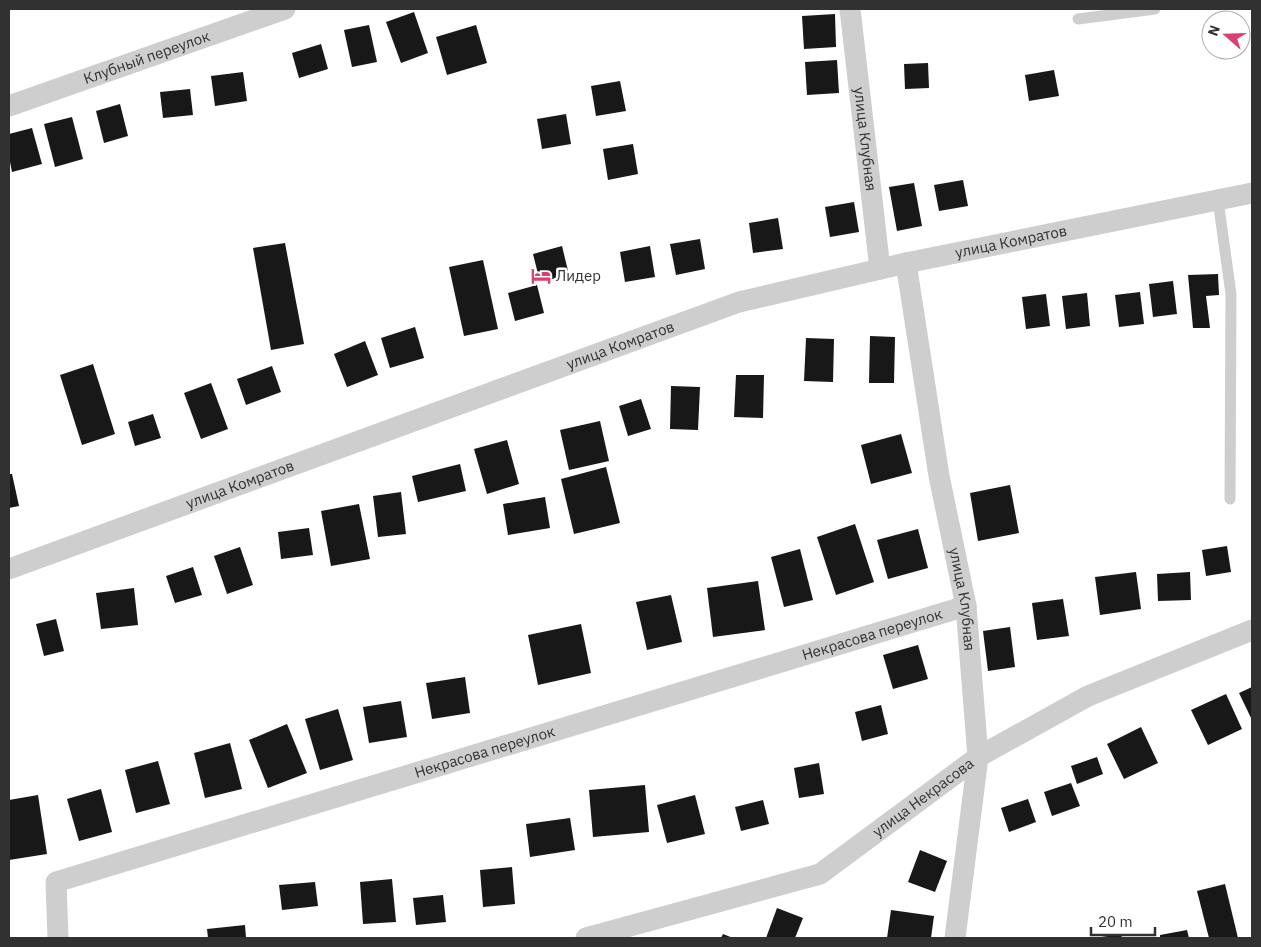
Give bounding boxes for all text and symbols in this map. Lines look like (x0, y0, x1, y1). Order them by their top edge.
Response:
north arrow (1201, 10, 1251, 60)
text: N (1204, 23, 1224, 38)
street label: Клубный переулок (81, 26, 212, 88)
street label: улица Клубная (850, 86, 881, 192)
street label: улица Комратов (953, 221, 1069, 262)
hotel icon: Лидер (530, 265, 552, 287)
place label: Лидер (556, 266, 601, 285)
street label: улица Комратов (564, 316, 677, 373)
street label: улица Комратов (183, 456, 297, 512)
street label: улица Клубная (945, 546, 980, 651)
street label: Некрасова переулок (800, 604, 945, 664)
street label: Некрасова переулок (412, 721, 557, 782)
street label: улица Некрасова (869, 753, 977, 841)
scale bar (1091, 904, 1155, 936)
text: 20 m (1098, 912, 1133, 931)

